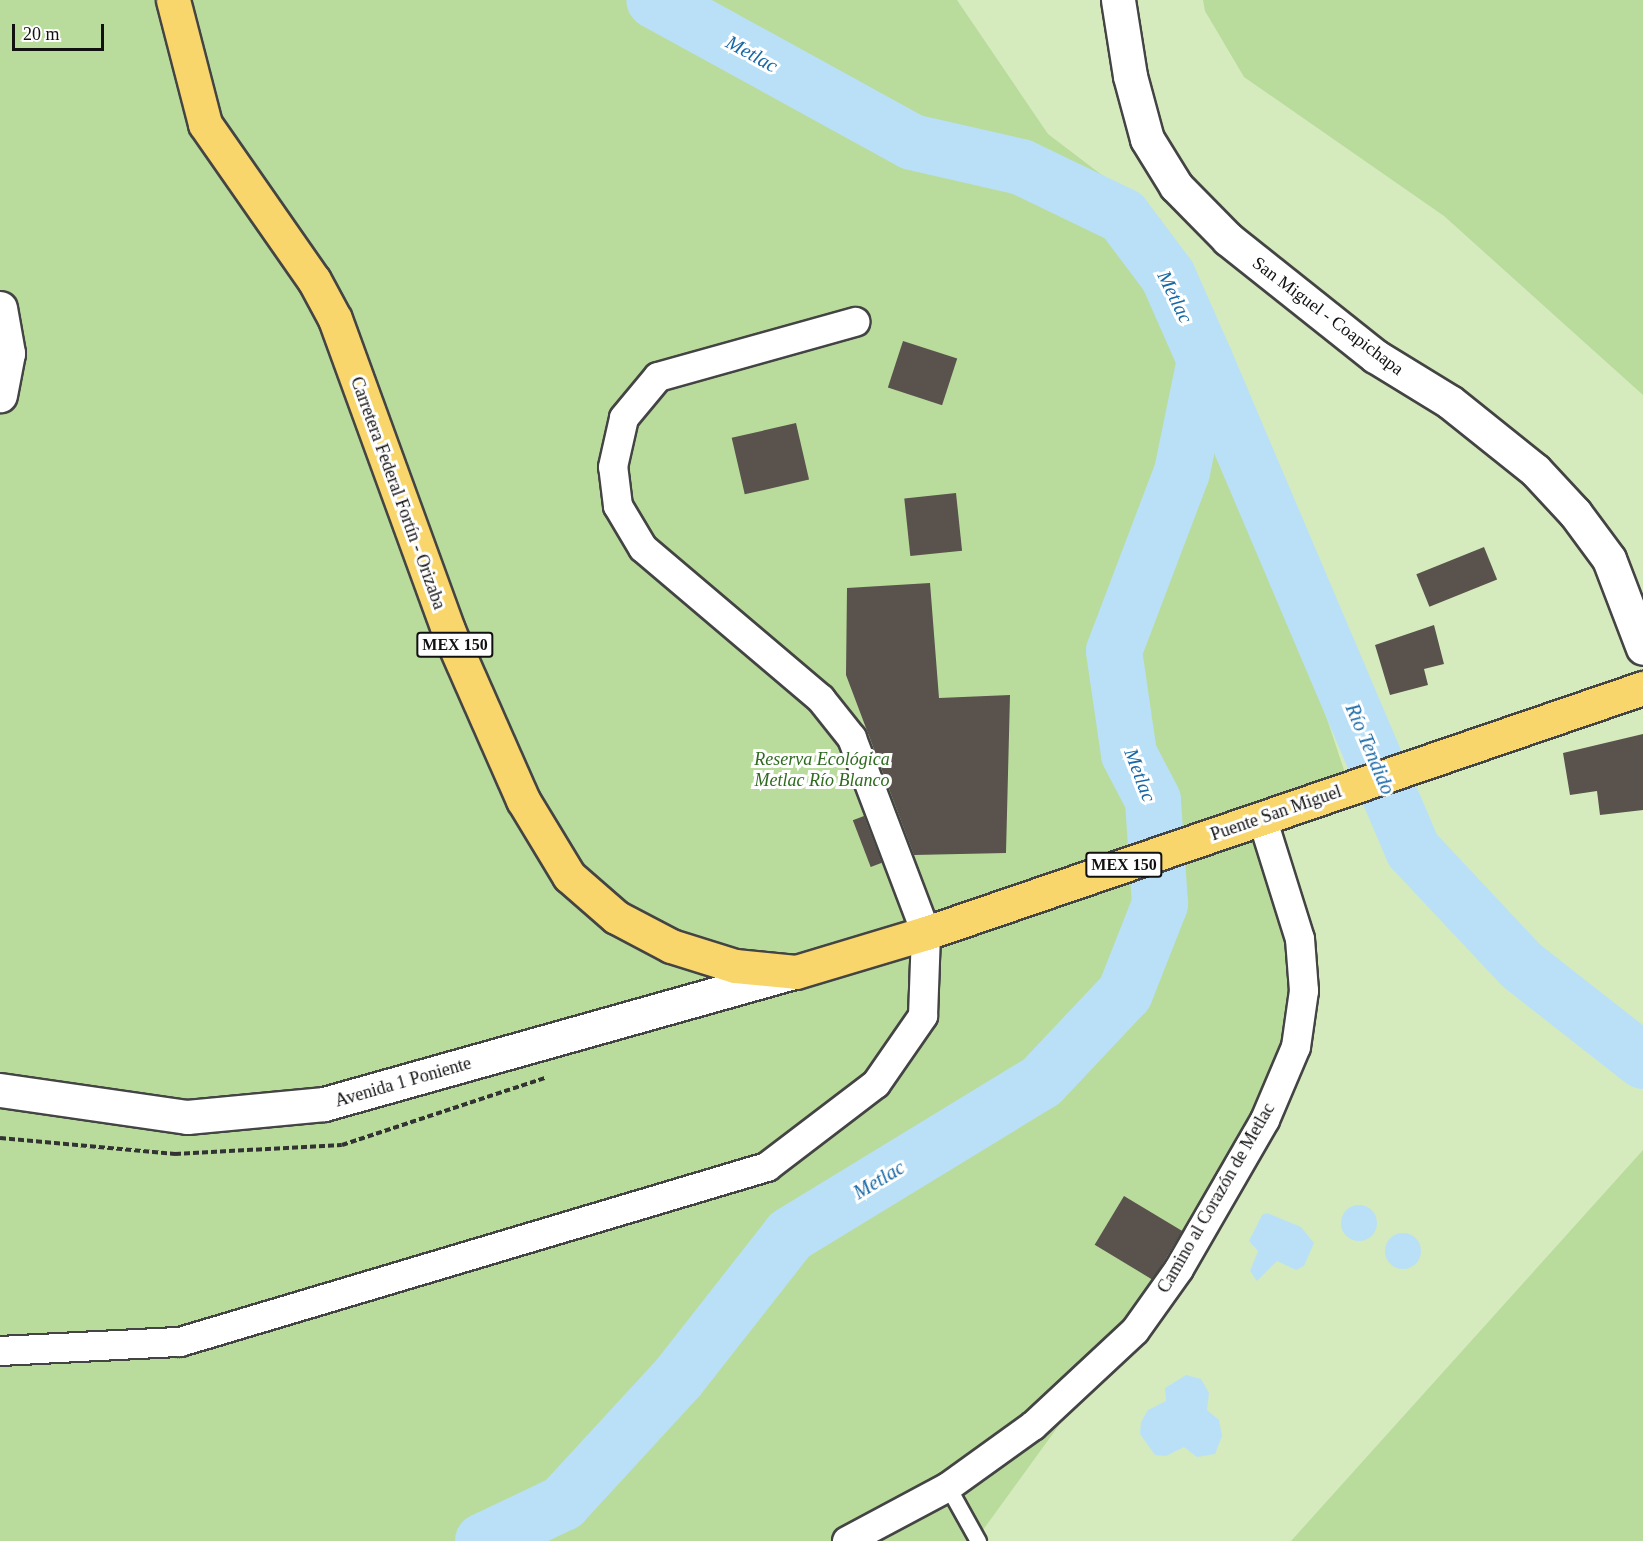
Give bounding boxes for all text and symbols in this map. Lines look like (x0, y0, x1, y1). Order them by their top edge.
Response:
scale bar (15, 12, 106, 50)
text: 20 m (23, 24, 60, 44)
water label: Metlac (722, 30, 782, 78)
street label: San Miguel - Coapichapa (1248, 252, 1408, 380)
water label: Metlac (1152, 267, 1198, 327)
street label: Carretera Federal Fortín - Orizaba (346, 374, 450, 612)
road number: MEX 150 (416, 632, 494, 658)
water label: Río Tendido (1340, 700, 1400, 798)
water label: Metlac (1119, 745, 1161, 805)
park label: Reserva Ecológica Metlac Río Blanco (754, 749, 890, 792)
street label: Puente San Miguel (1208, 780, 1344, 846)
road number: MEX 150 (1085, 852, 1163, 878)
street label: Avenida 1 Poniente (332, 1052, 474, 1112)
street label: Camino al Corazón de Metlac (1153, 1099, 1279, 1297)
water label: Metlac (849, 1155, 909, 1205)

